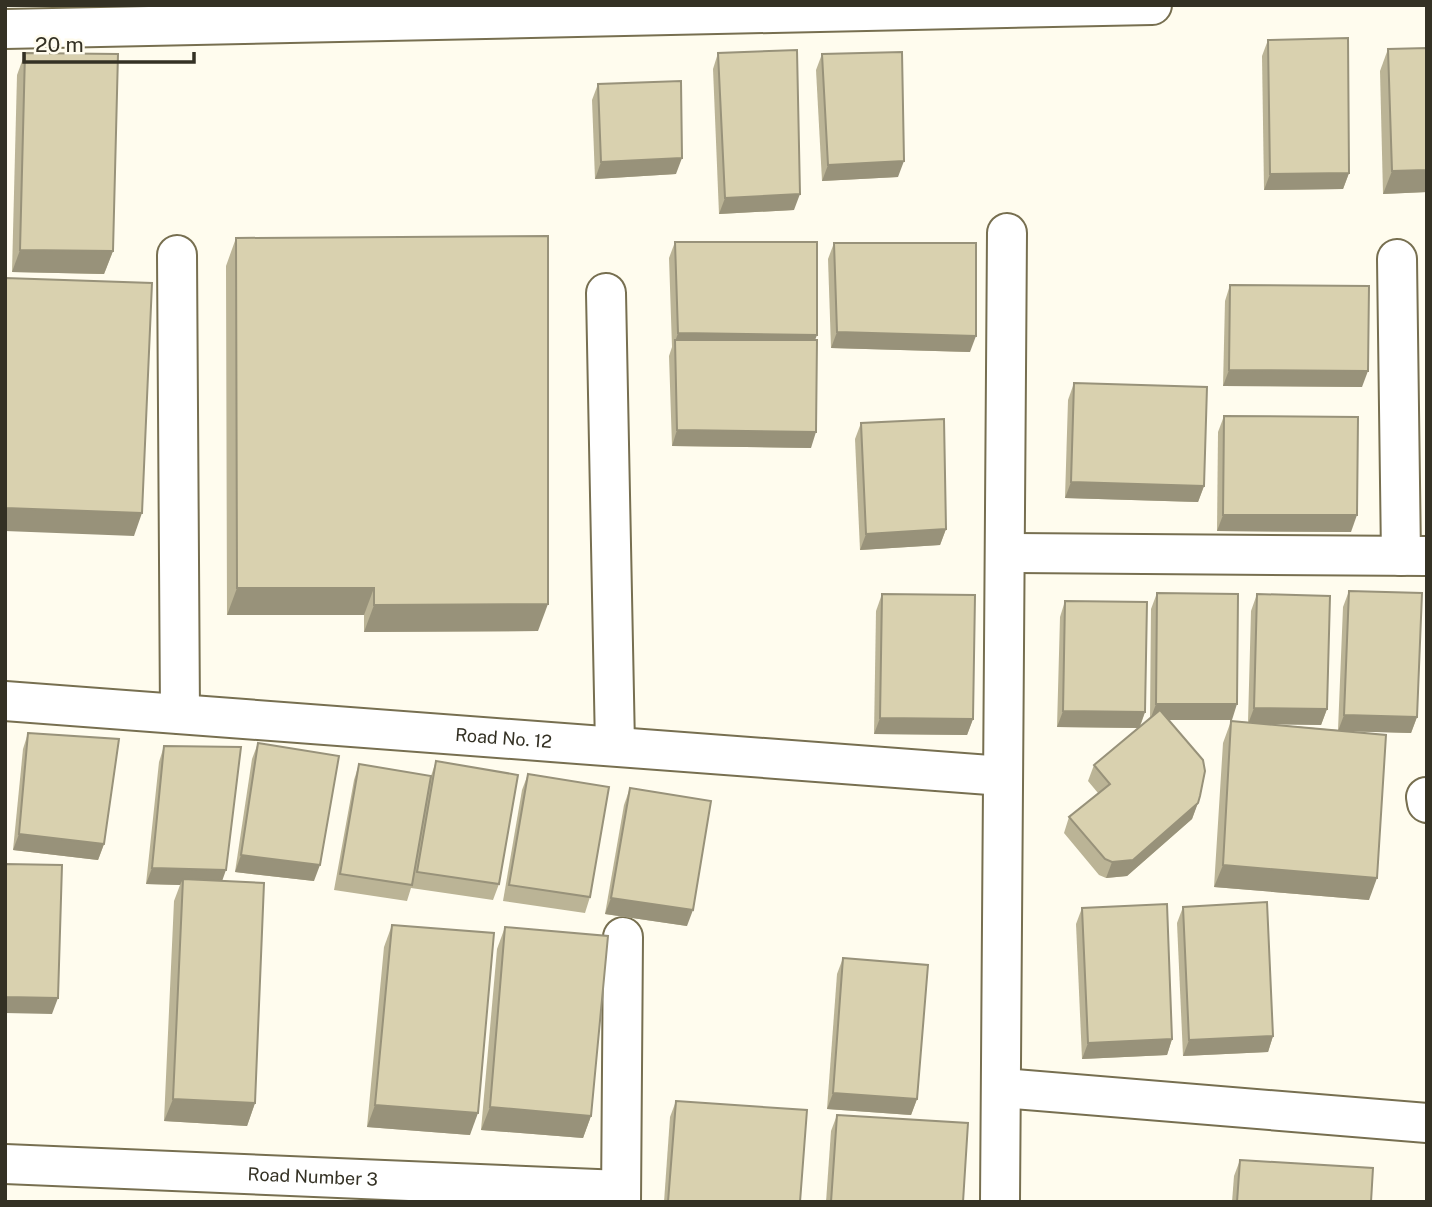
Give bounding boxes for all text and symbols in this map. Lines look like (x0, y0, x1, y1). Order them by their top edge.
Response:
scale bar (24, 21, 194, 65)
text: 20 m (35, 32, 84, 57)
street label: Road No. 12 (454, 724, 553, 752)
street label: Road Number 3 (247, 1163, 378, 1190)

